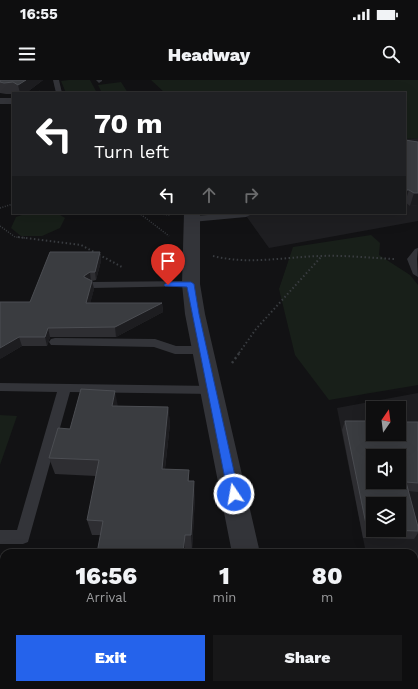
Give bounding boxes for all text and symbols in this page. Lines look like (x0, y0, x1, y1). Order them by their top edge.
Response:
text: 16:55 (20, 5, 58, 23)
icon: menu (16, 43, 38, 65)
icon: search (380, 43, 402, 65)
text: Headway (168, 44, 250, 65)
text: 70 m (94, 107, 163, 140)
icon: left (28, 108, 80, 160)
text: Turn left (94, 141, 169, 162)
icon: left (156, 184, 178, 206)
icon: ahead (198, 184, 220, 206)
icon: right (240, 184, 262, 206)
pin (151, 244, 185, 285)
icon: arrive (157, 250, 179, 272)
north arrow (366, 401, 406, 441)
map controls (366, 401, 406, 537)
button: sound (366, 449, 406, 489)
position arrow (213, 473, 255, 515)
button: layers (366, 497, 406, 537)
text: 16:56 (75, 562, 137, 590)
text: 1 (219, 562, 230, 590)
text: 80 (312, 562, 343, 590)
text: Arrival (86, 590, 127, 605)
text: min (213, 590, 236, 605)
text: m (321, 590, 333, 605)
button: Exit (16, 635, 205, 681)
button: Share (213, 635, 402, 681)

